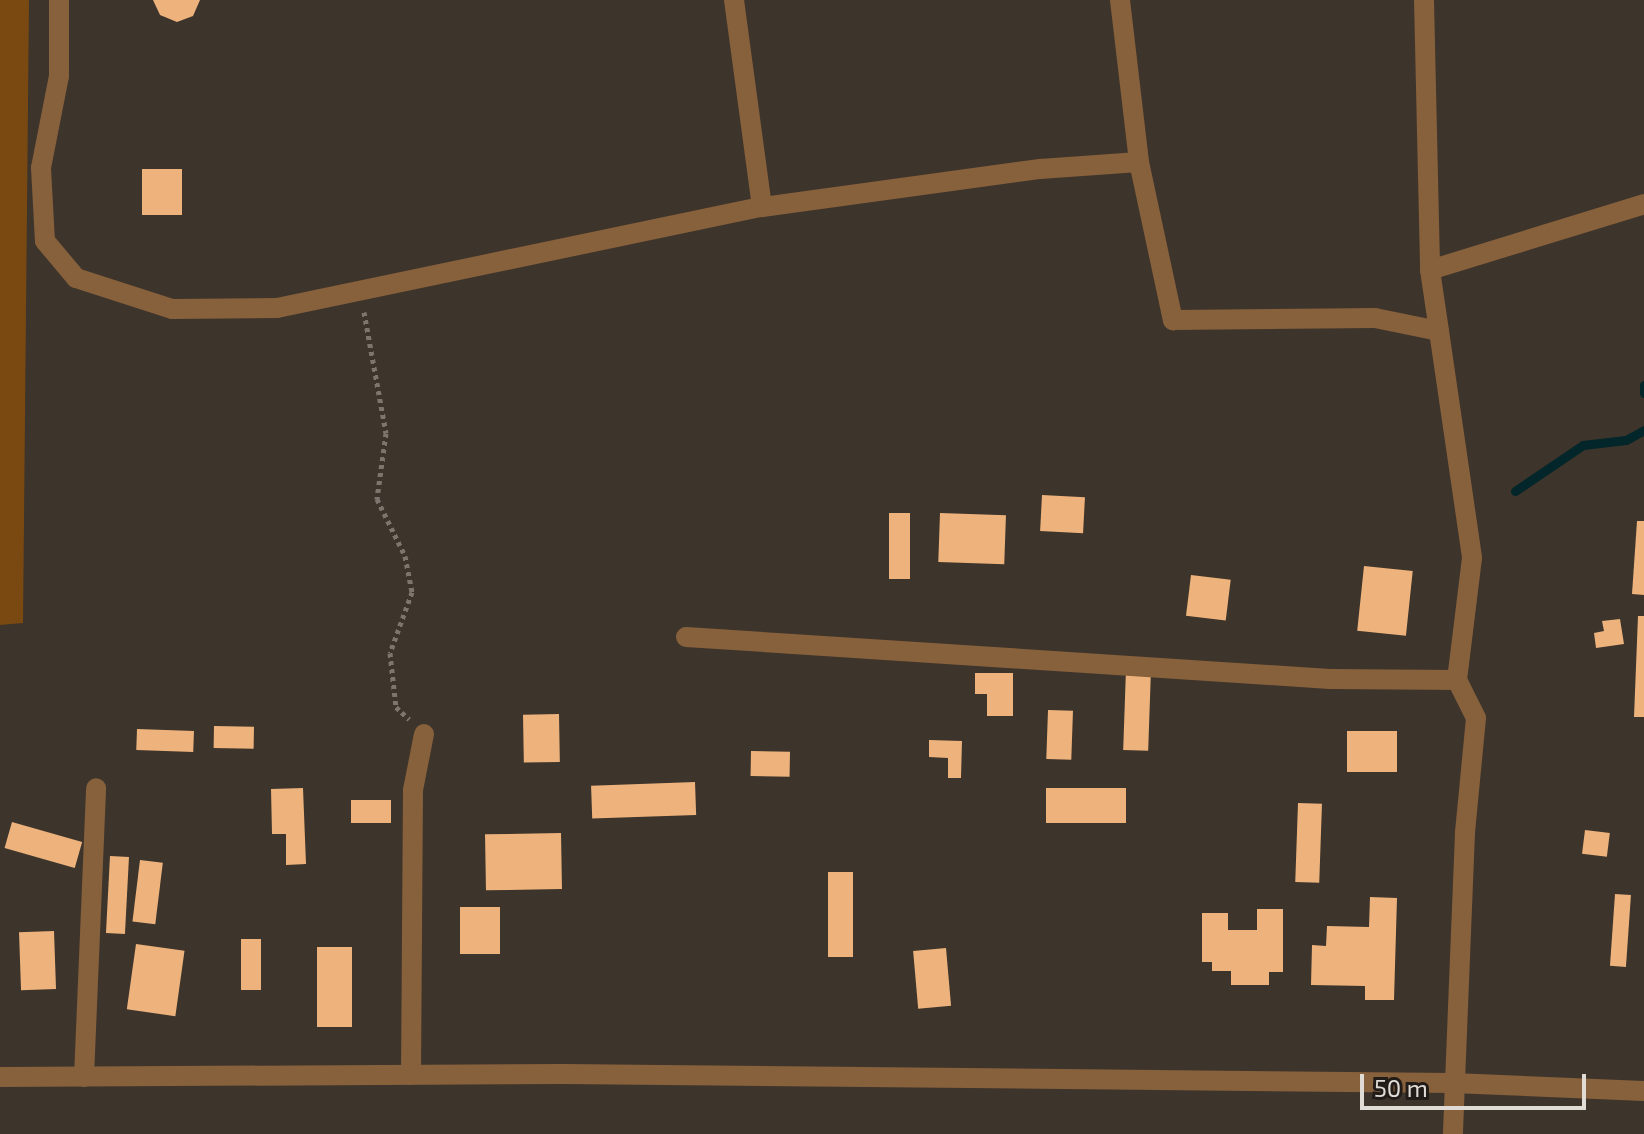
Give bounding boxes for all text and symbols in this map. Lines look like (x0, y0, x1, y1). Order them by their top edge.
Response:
scale bar (1364, 1058, 1590, 1108)
text: 50 m (1374, 1073, 1428, 1102)

